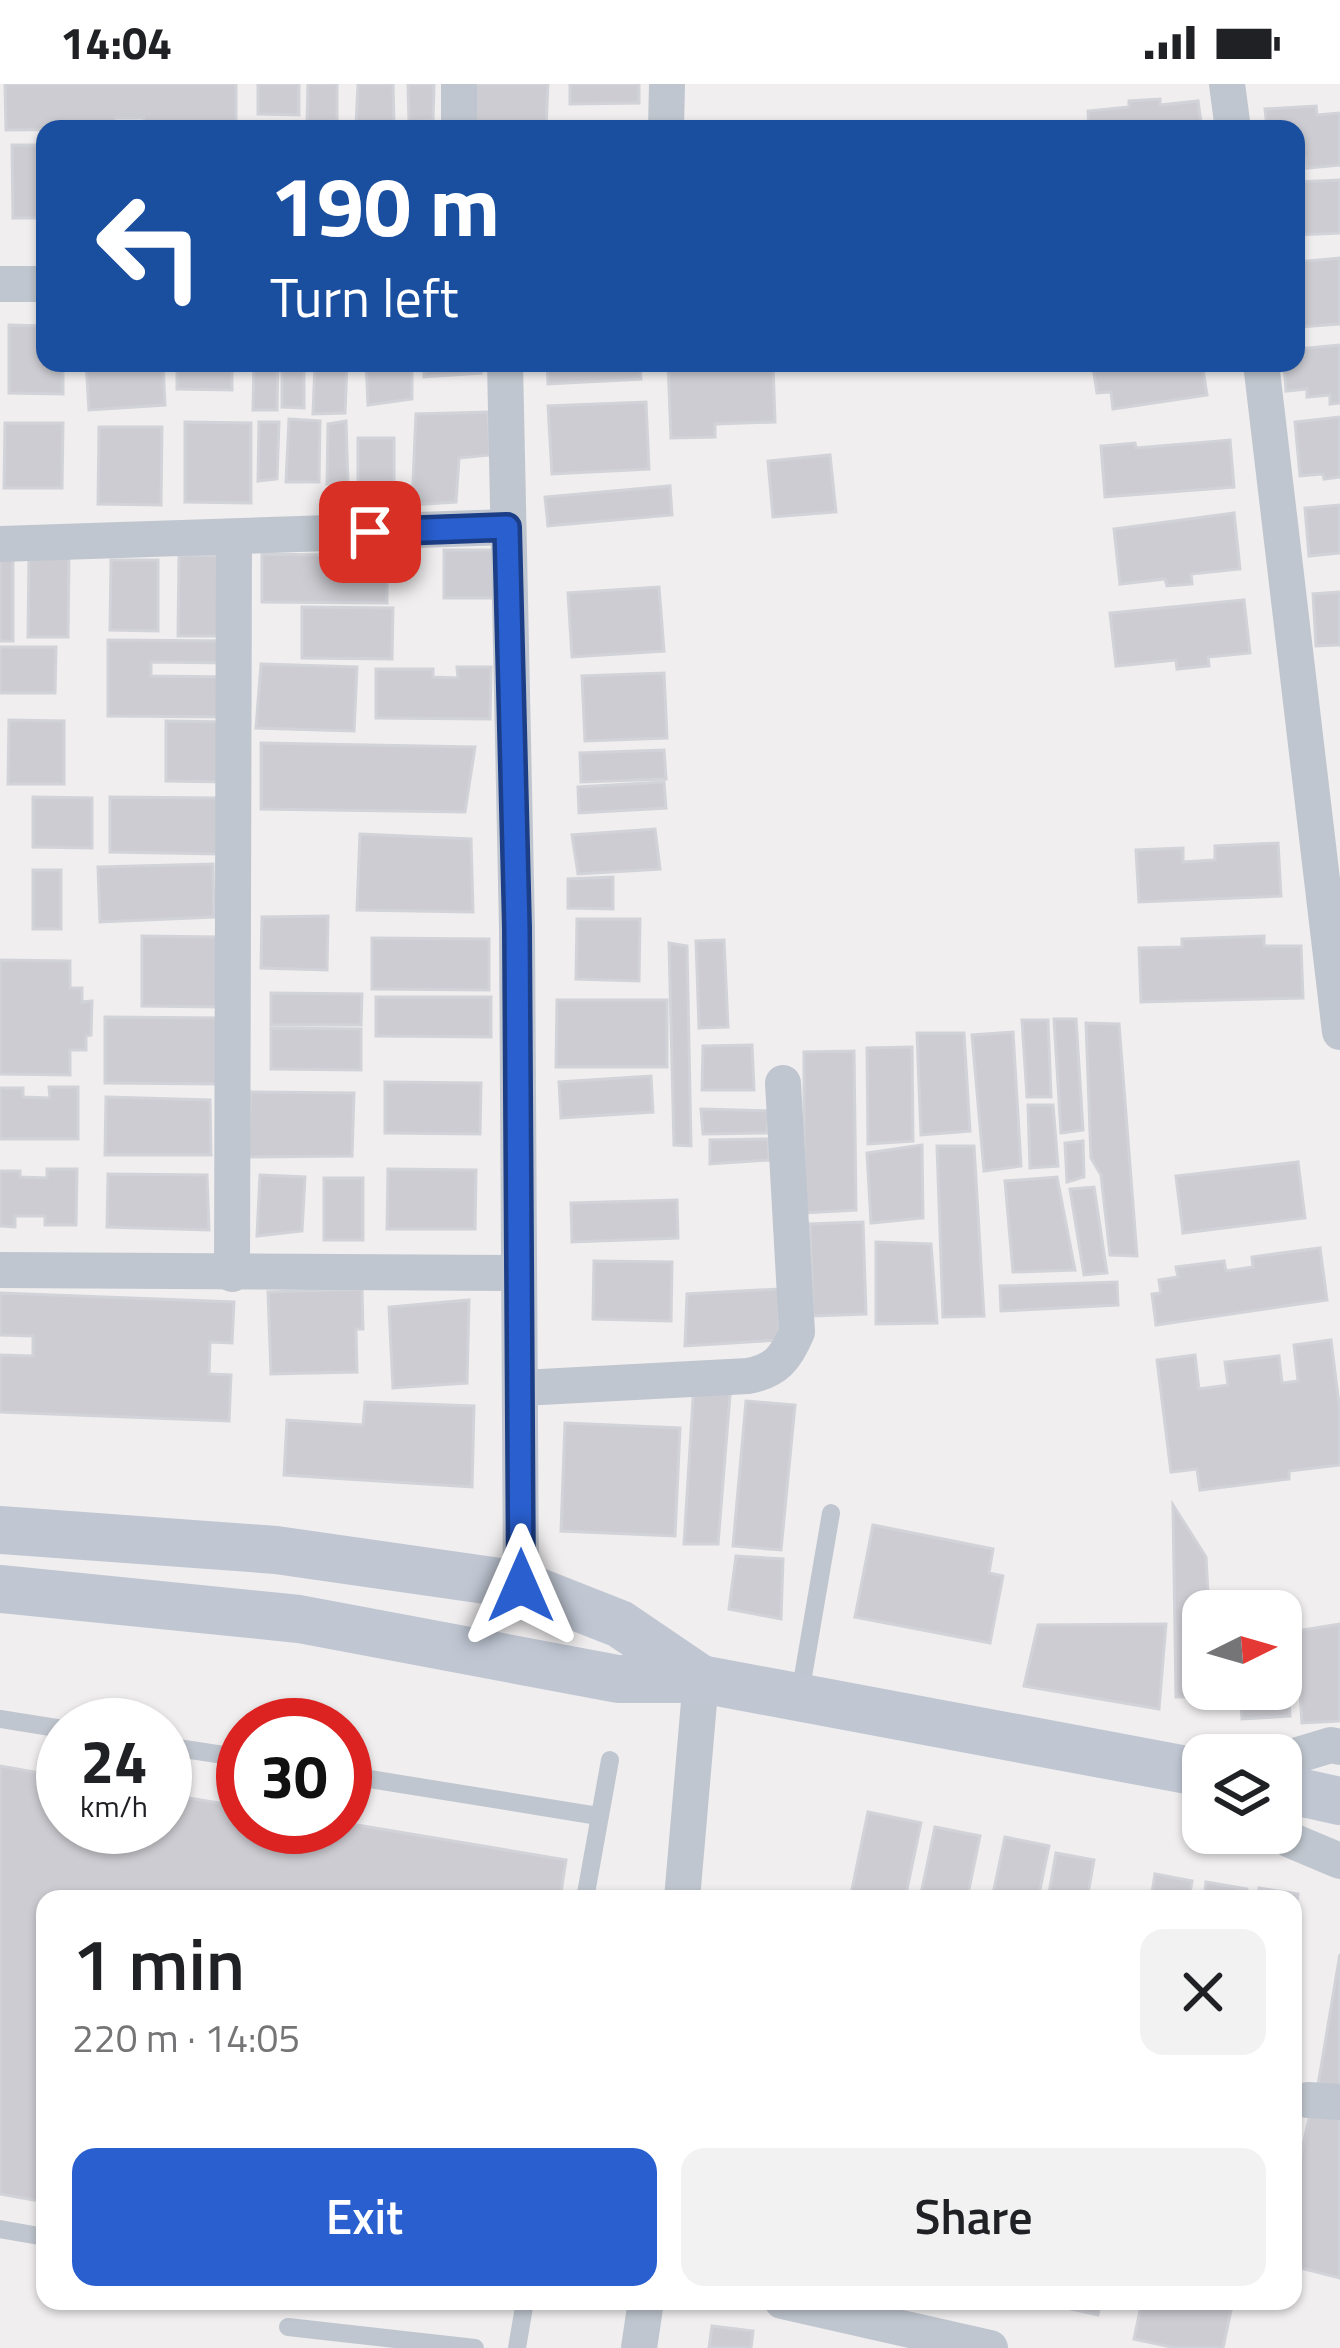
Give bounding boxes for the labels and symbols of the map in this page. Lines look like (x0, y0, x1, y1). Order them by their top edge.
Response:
pin (319, 481, 421, 583)
position arrow (458, 1523, 584, 1649)
north arrow (1182, 1590, 1302, 1710)
speed limit sign: 30 (216, 1698, 372, 1854)

